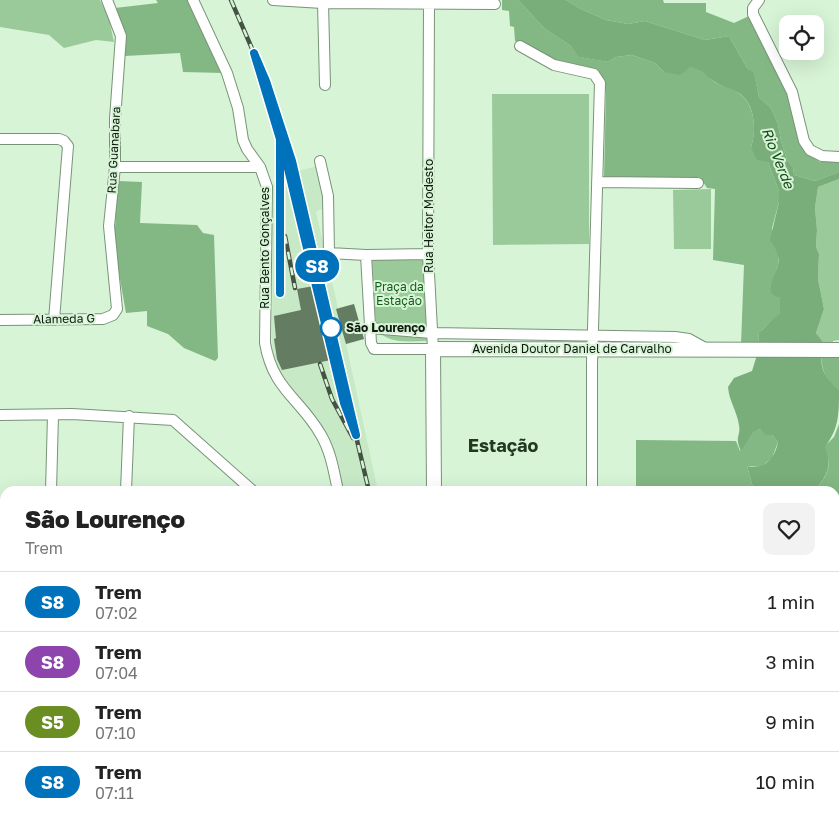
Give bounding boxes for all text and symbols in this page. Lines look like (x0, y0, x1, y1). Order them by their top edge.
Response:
map controls (779, 15, 824, 60)
button: locate (779, 15, 824, 60)
street label: Rua Guanabara (104, 106, 123, 194)
water label: Rio Verde (759, 125, 799, 191)
street label: Rua Heitor Modesto (421, 159, 436, 273)
street label: Rua Bento Gonçalves (257, 187, 272, 309)
line badge: S8 (294, 250, 340, 282)
text: S8 (305, 255, 329, 277)
park label: Praça da Estação (374, 279, 424, 308)
street label: Alameda G (33, 310, 95, 327)
marker: São Lourenço (320, 317, 342, 339)
place label: São Lourenço (346, 320, 425, 335)
street label: Avenida Doutor Daniel de Carvalho (472, 341, 672, 356)
district label: Estação (468, 434, 538, 456)
button: heart (763, 503, 815, 555)
text: São Lourenço (25, 504, 185, 533)
text: Trem (25, 538, 63, 558)
text: Trem (95, 580, 142, 603)
text: 1 min (767, 590, 815, 613)
text: S8 (41, 591, 64, 613)
text: 07:02 (95, 603, 137, 623)
text: Trem (95, 640, 142, 663)
text: 3 min (766, 650, 815, 673)
text: S8 (41, 651, 64, 673)
text: 07:04 (95, 663, 138, 683)
text: Trem (95, 700, 142, 723)
text: 9 min (765, 710, 815, 733)
text: S5 (41, 711, 64, 733)
text: 07:10 (95, 723, 136, 743)
text: Trem (95, 760, 142, 783)
text: 10 min (756, 770, 815, 793)
text: S8 (41, 771, 64, 793)
text: 07:11 (95, 783, 134, 803)

